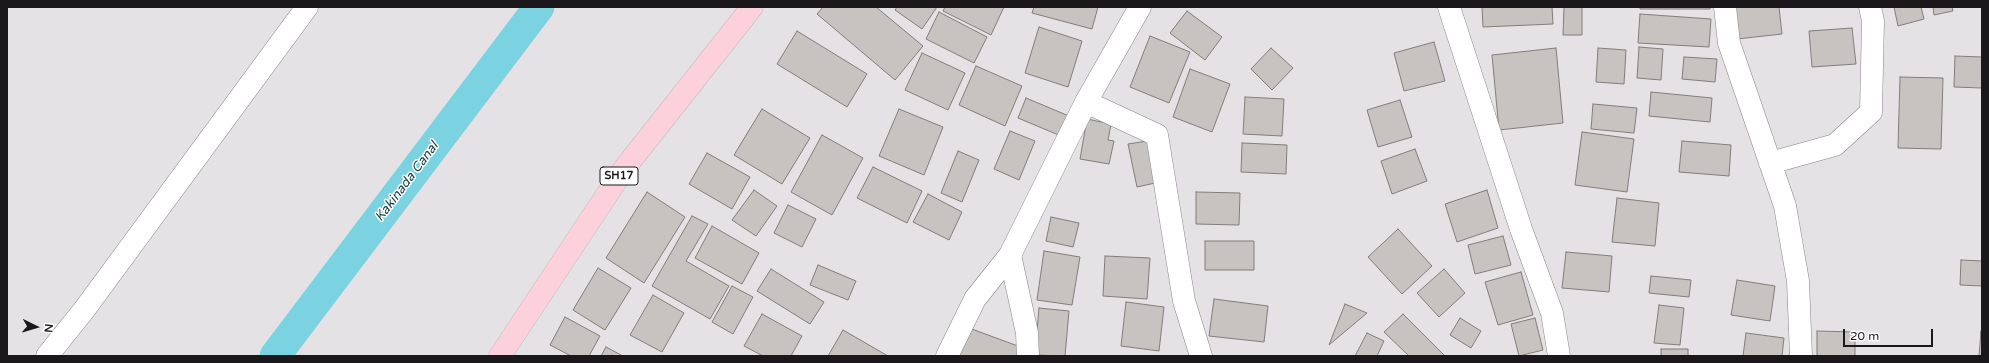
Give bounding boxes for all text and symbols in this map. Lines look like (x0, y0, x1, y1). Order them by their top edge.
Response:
water label: Kakinada Canal (372, 139, 442, 225)
road number: SH17 (600, 167, 638, 185)
north arrow (16, 307, 56, 347)
scale bar (1845, 321, 1935, 347)
text: N (42, 323, 55, 333)
text: 20 m (1850, 329, 1879, 343)

